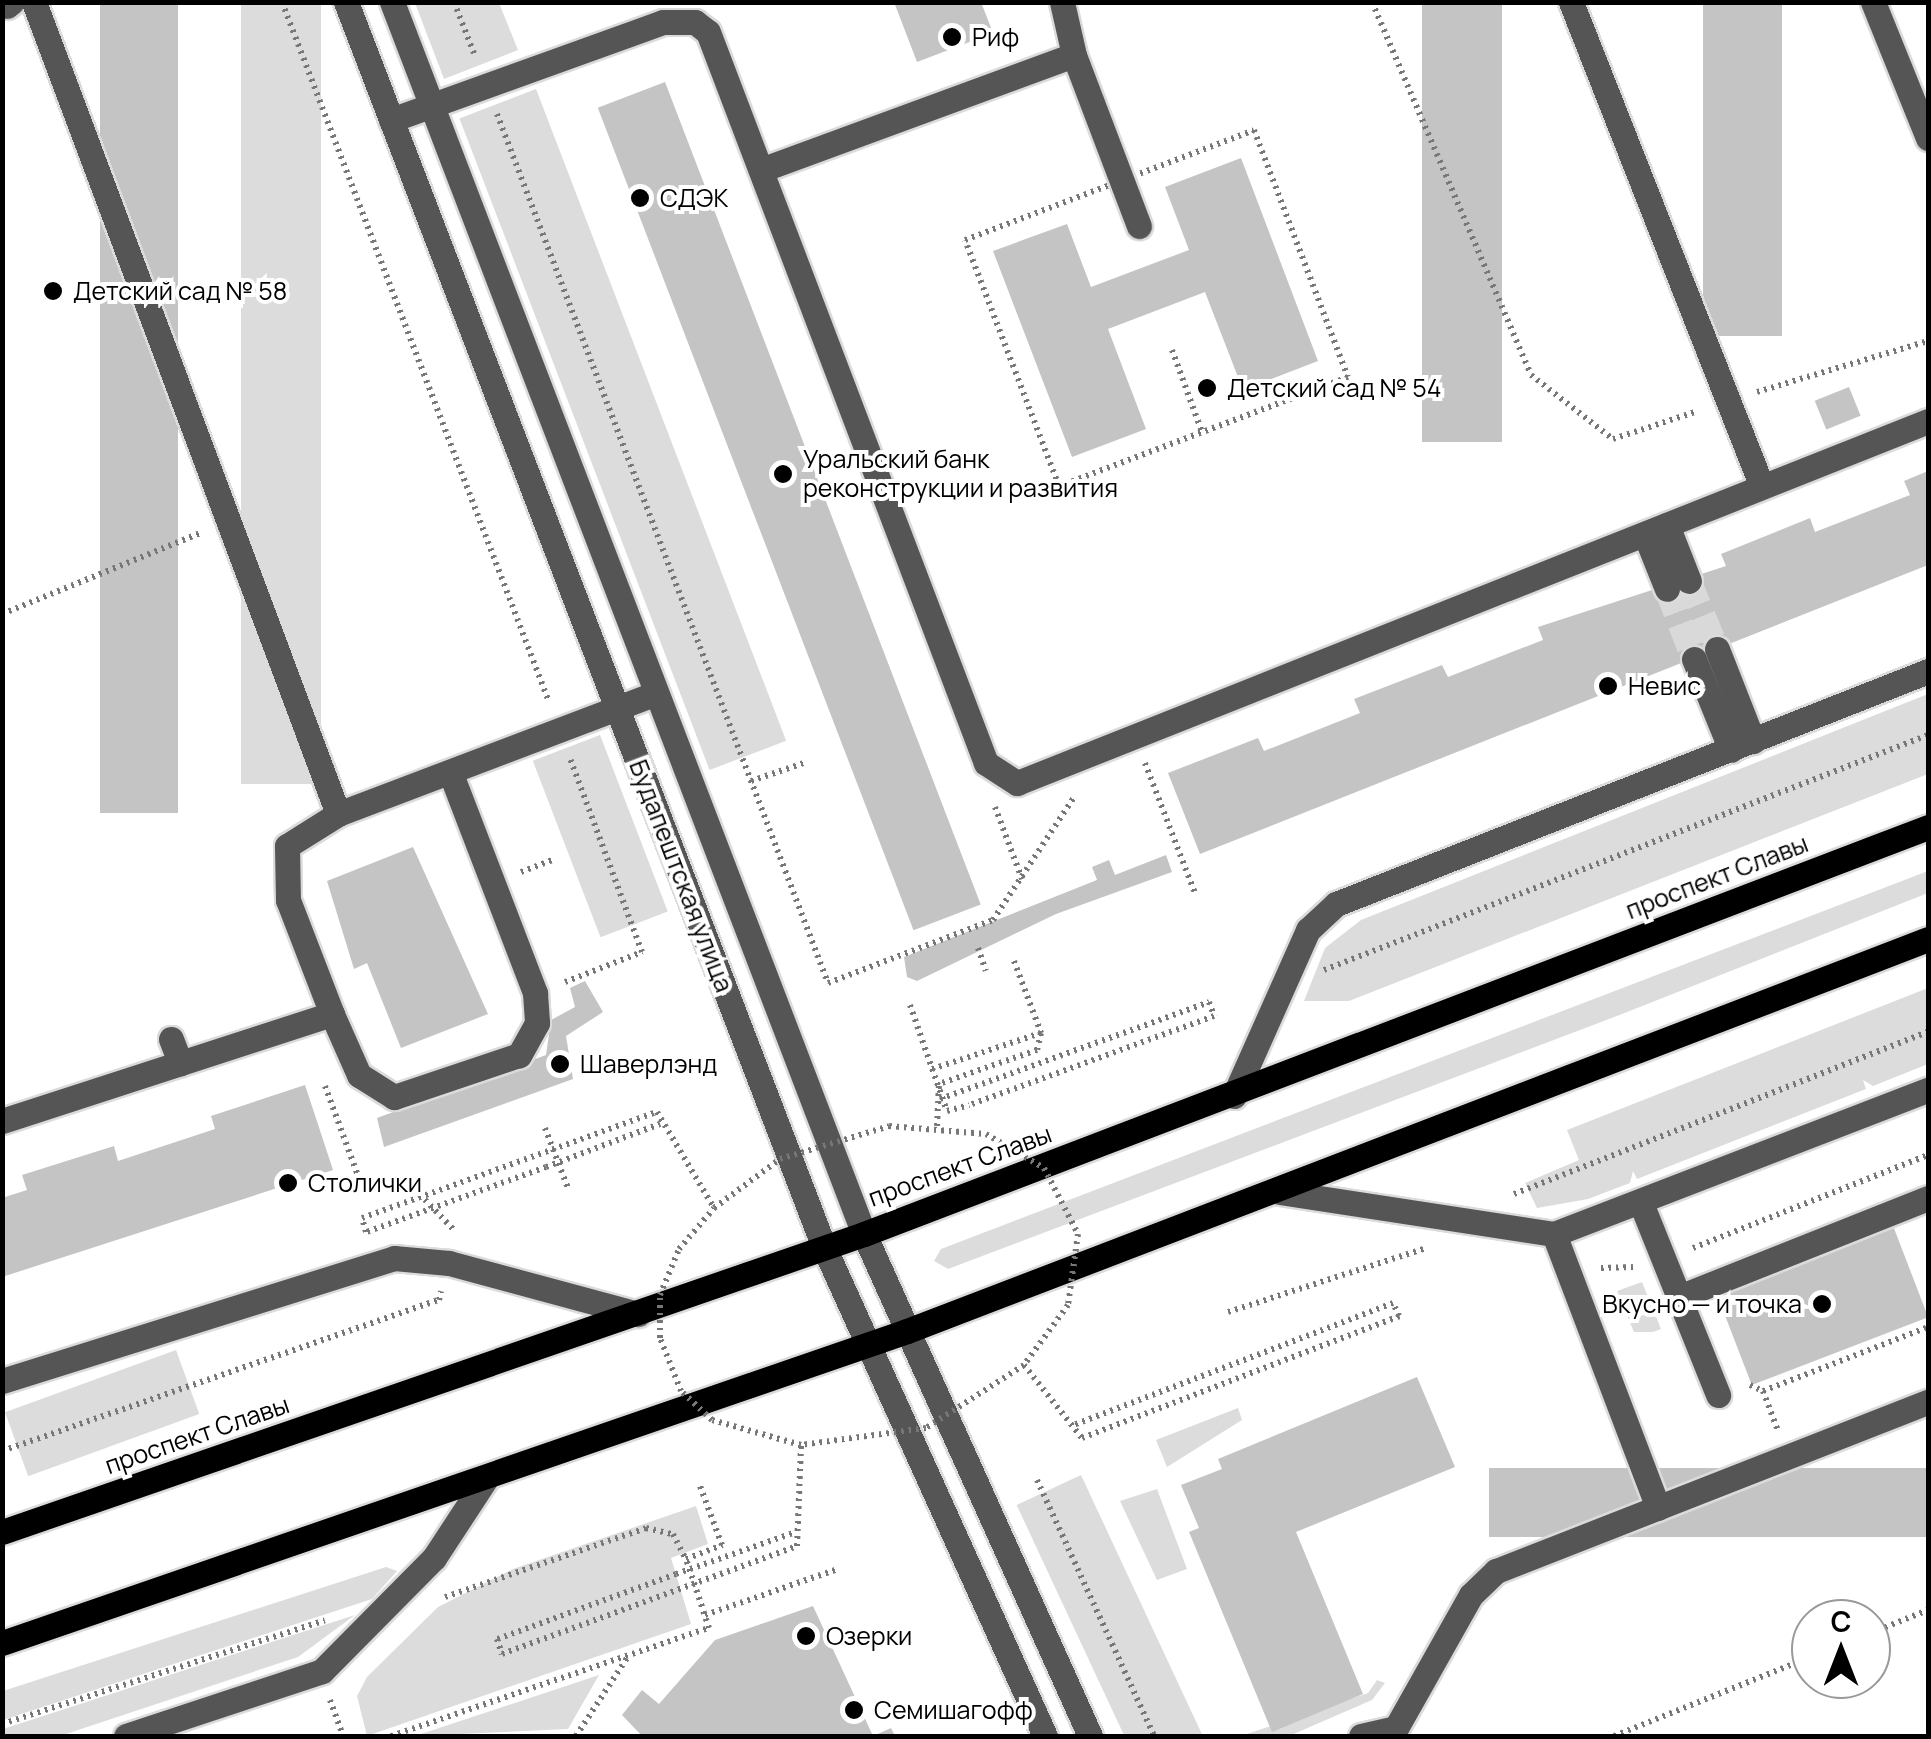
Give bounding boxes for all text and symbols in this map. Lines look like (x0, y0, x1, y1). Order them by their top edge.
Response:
place label: Риф (972, 22, 1019, 52)
marker: Риф (941, 26, 963, 48)
place label: СДЭК (660, 183, 728, 213)
marker: СДЭК (629, 187, 651, 209)
place label: Детский сад № 58 (73, 276, 287, 306)
marker: Детский сад № 58 (42, 280, 64, 302)
place label: Детский сад № 54 (1227, 373, 1441, 403)
marker: Детский сад № 54 (1196, 377, 1218, 399)
place label: Уральский банк реконструкции и развития (803, 445, 1118, 504)
marker: Уральский банк реконструкции и развития (772, 463, 794, 485)
place label: Невис (1628, 671, 1701, 701)
marker: Невис (1597, 675, 1619, 697)
street label: Будапештская улица (623, 756, 739, 996)
street label: проспект Славы (1622, 828, 1812, 926)
place label: Шаверлэнд (580, 1049, 717, 1079)
marker: Шаверлэнд (549, 1053, 571, 1075)
street label: проспект Славы (864, 1119, 1056, 1213)
place label: Столички (308, 1168, 422, 1198)
marker: Столички (277, 1172, 299, 1194)
place label: Вкусно — и точка (1602, 1289, 1802, 1319)
marker: Вкусно — и точка (1811, 1293, 1833, 1315)
street label: проспект Славы (101, 1389, 293, 1481)
north arrow (1791, 1599, 1891, 1699)
text: С (1831, 1602, 1851, 1640)
place label: Озерки (826, 1621, 912, 1651)
marker: Озерки (795, 1625, 817, 1647)
place label: Семишагофф (874, 1695, 1033, 1725)
marker: Семишагофф (843, 1699, 865, 1721)

